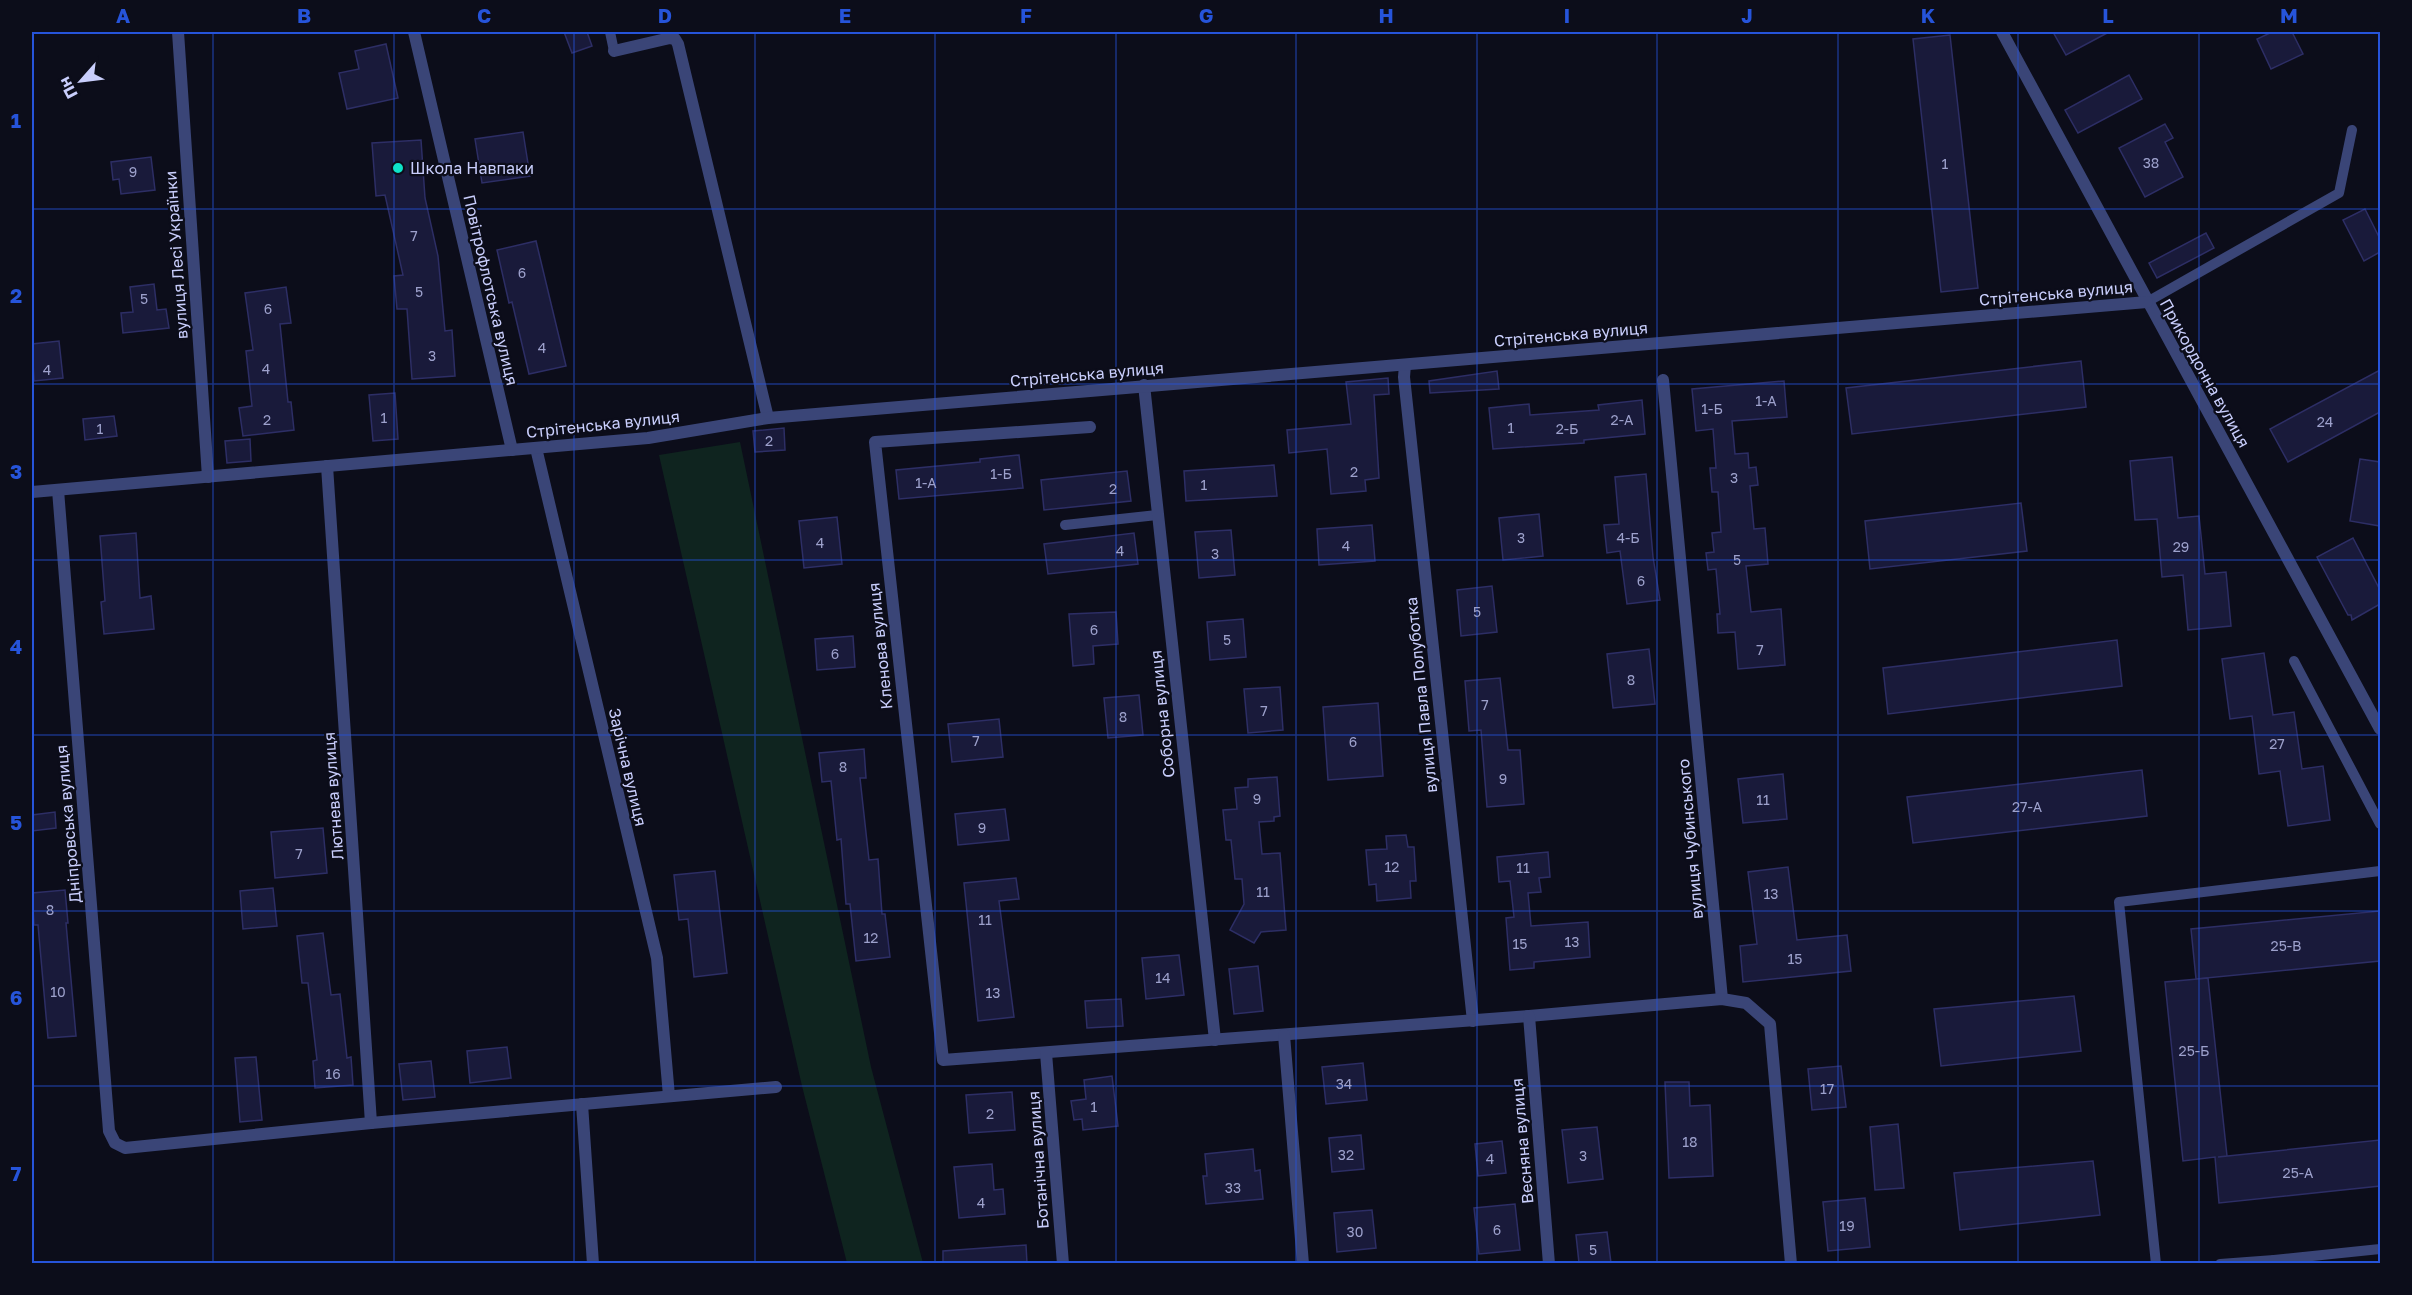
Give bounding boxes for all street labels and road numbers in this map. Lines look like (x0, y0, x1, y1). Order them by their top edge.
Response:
street label: вулиця Лесі Українки (160, 170, 192, 340)
street label: Повітрофлотська вулиця (459, 193, 523, 387)
street label: Стрітенська вулиця (1978, 276, 2134, 310)
street label: Прикордонна вулиця (2156, 295, 2254, 451)
street label: Стрітенська вулиця (1493, 317, 1649, 351)
street label: Стрітенська вулиця (1009, 357, 1165, 391)
street label: Стрітенська вулиця (525, 406, 681, 442)
street label: Кленова вулиця (863, 582, 897, 710)
street label: вулиця Павла Полуботка (1401, 596, 1441, 794)
street label: Соборна вулиця (1145, 649, 1179, 779)
street label: Зарічна вулиця (605, 706, 651, 828)
street label: Лютнева вулиця (319, 731, 347, 861)
street label: Дніпровська вулиця (51, 744, 85, 904)
street label: вулиця Чубинського (1673, 758, 1707, 920)
street label: Весняна вулиця (1507, 1077, 1537, 1205)
street label: Ботанічна вулиця (1023, 1090, 1053, 1230)

